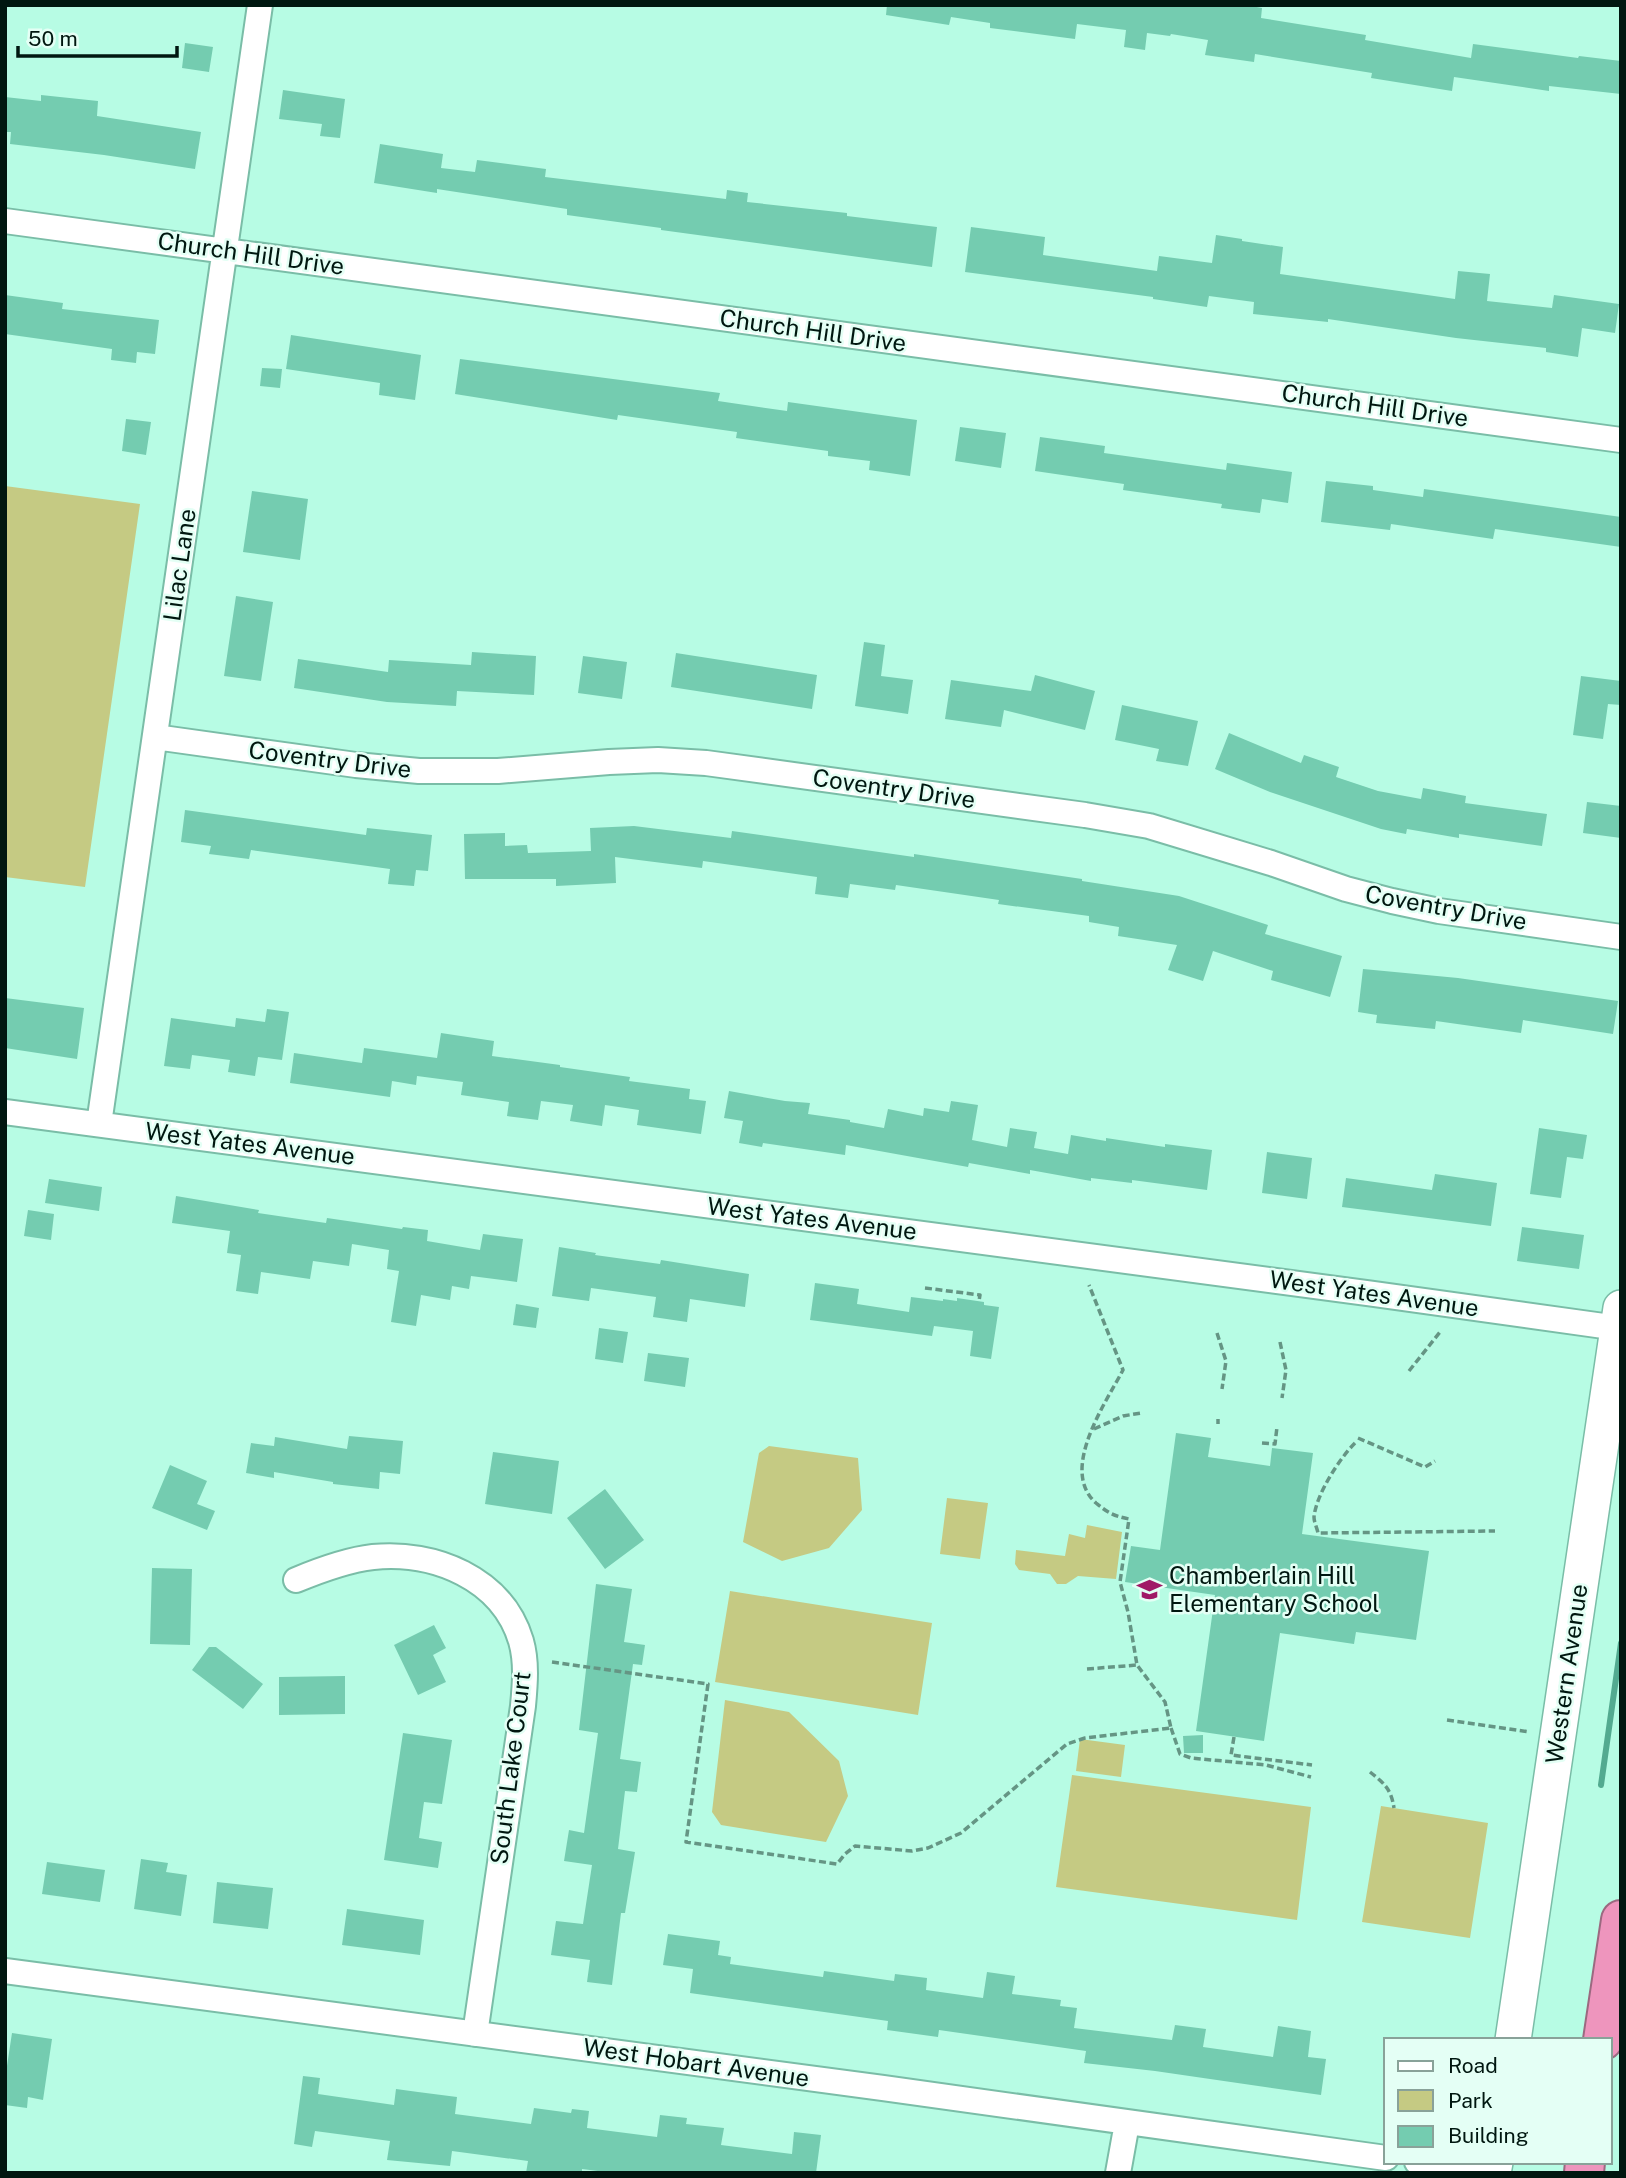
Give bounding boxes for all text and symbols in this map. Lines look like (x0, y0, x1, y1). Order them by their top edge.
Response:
scale bar (18, 14, 177, 58)
text: 50 m (28, 26, 78, 51)
street label: Church Hill Drive (156, 226, 346, 280)
street label: Church Hill Drive (718, 303, 908, 357)
street label: Church Hill Drive (1280, 378, 1470, 432)
street label: Lilac Lane (157, 507, 201, 623)
street label: Coventry Drive (247, 735, 413, 783)
street label: Coventry Drive (811, 763, 977, 813)
street label: Coventry Drive (1363, 879, 1529, 935)
street label: West Yates Avenue (144, 1116, 357, 1170)
street label: West Yates Avenue (706, 1191, 919, 1245)
street label: West Yates Avenue (1268, 1264, 1481, 1322)
place label: Chamberlain Hill Elementary School (1169, 1561, 1380, 1617)
school or university icon: Chamberlain Hill Elementary School (1135, 1576, 1163, 1604)
street label: Western Avenue (1540, 1582, 1592, 1766)
street label: South Lake Court (484, 1670, 536, 1866)
street label: West Hobart Avenue (581, 2032, 811, 2092)
legend (1384, 2038, 1612, 2164)
text: Road (1448, 2053, 1498, 2078)
text: Park (1448, 2088, 1493, 2113)
text: Building (1448, 2123, 1529, 2148)

